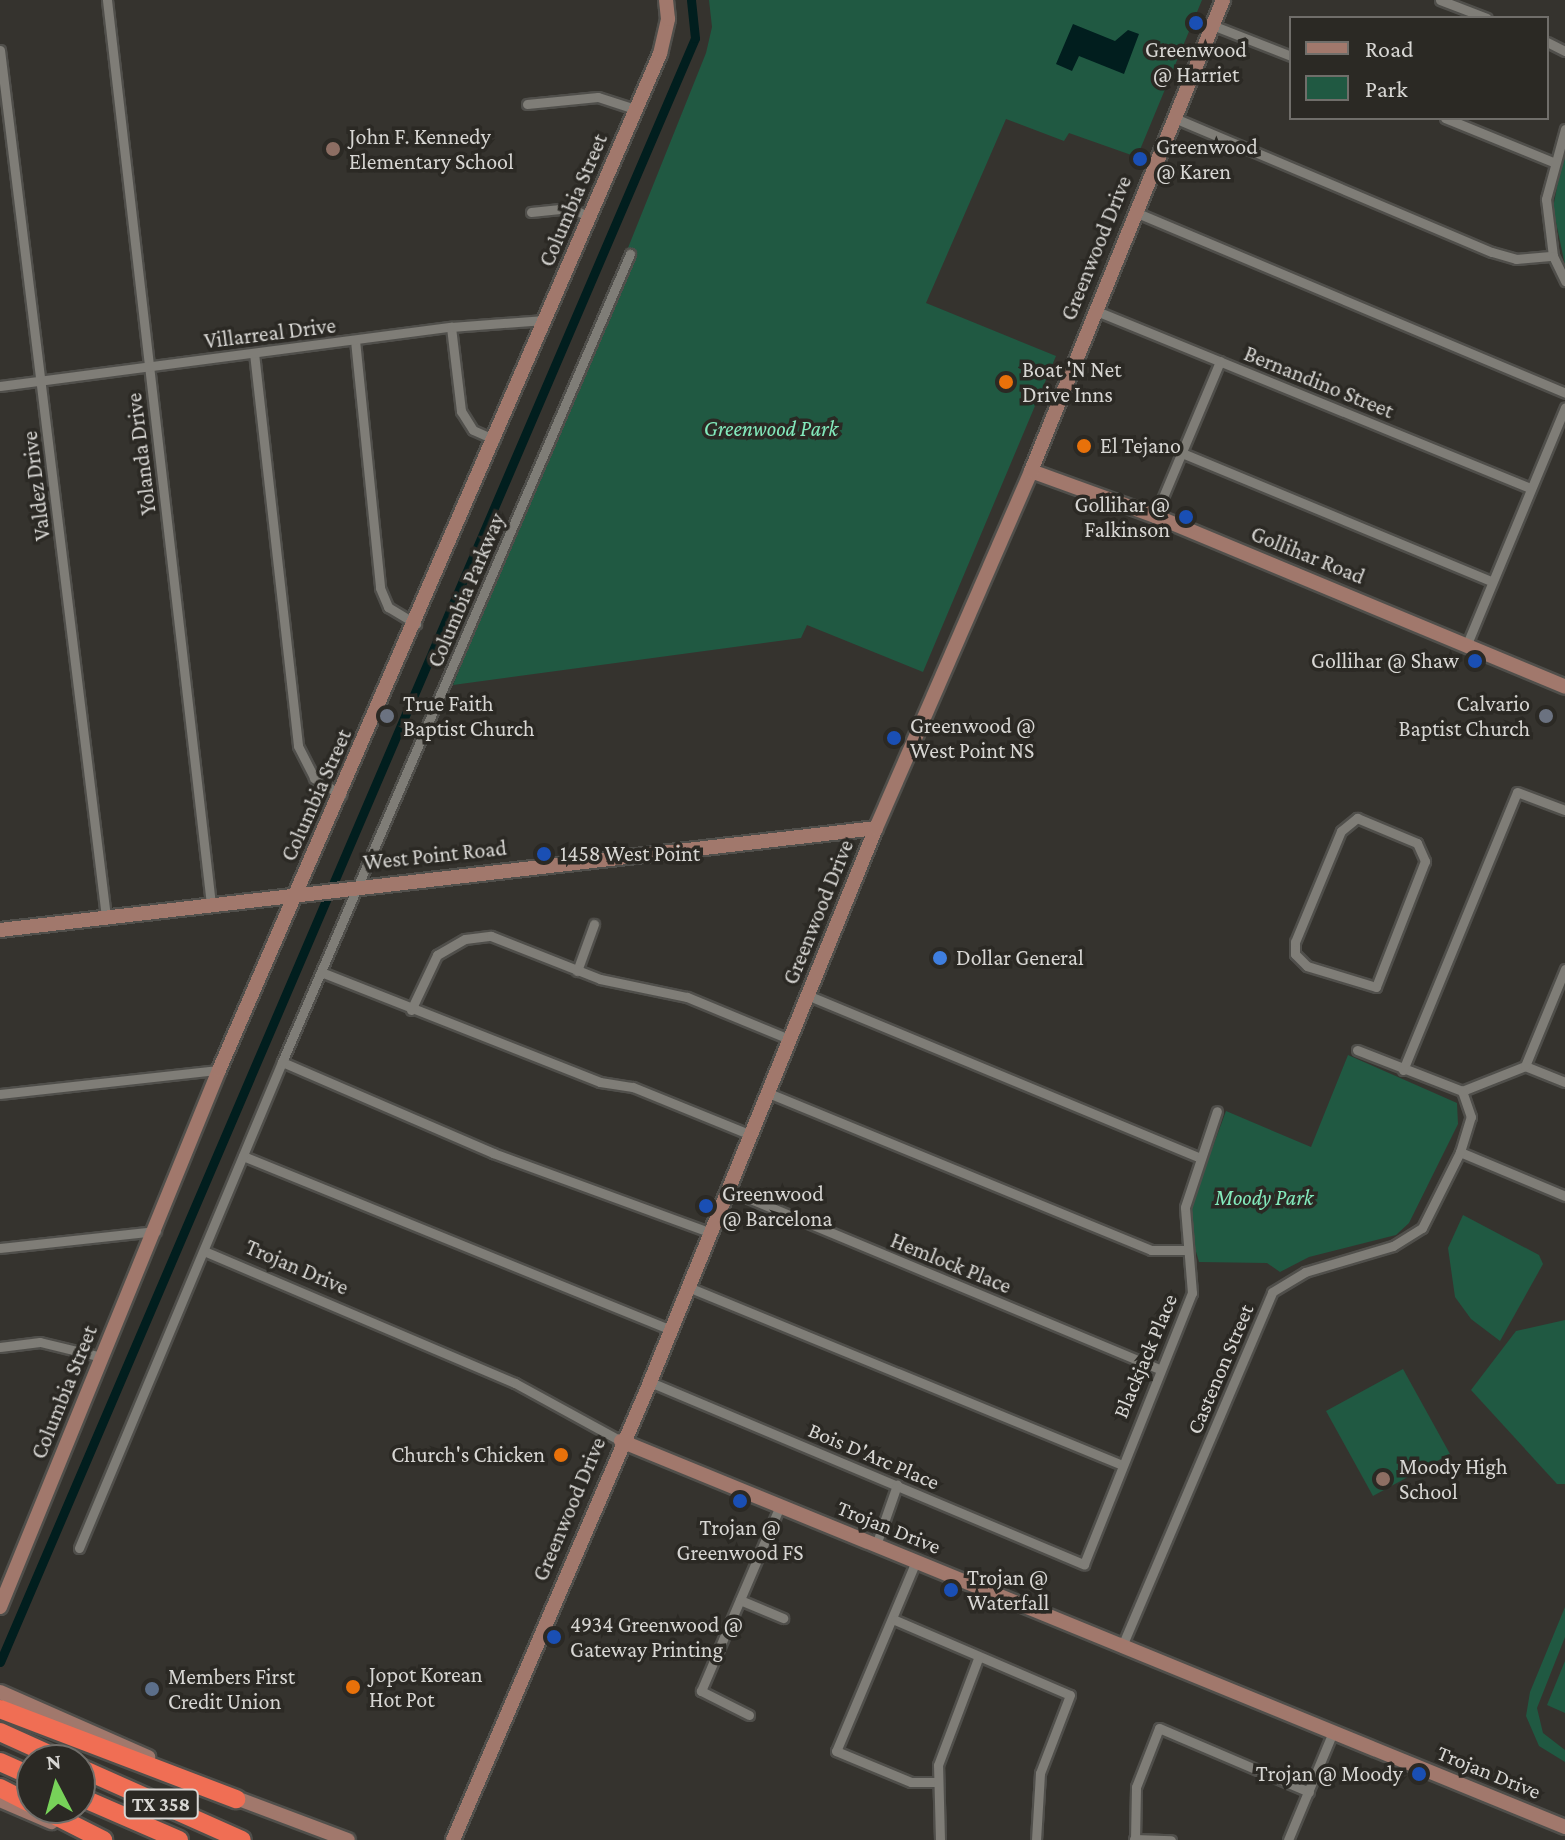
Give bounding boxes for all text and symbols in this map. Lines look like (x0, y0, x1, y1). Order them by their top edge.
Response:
marker: Greenwood @ Harriet (1187, 14, 1205, 32)
legend (1289, 16, 1549, 120)
text: Road (1365, 35, 1414, 62)
place label: Greenwood @ Harriet (1145, 36, 1247, 88)
text: Park (1365, 75, 1408, 102)
place label: John F. Kennedy Elementary School (349, 123, 514, 174)
street label: Columbia Street (533, 130, 613, 270)
place label: Greenwood @ Karen (1156, 133, 1258, 184)
marker: John F. Kennedy Elementary School (324, 140, 342, 158)
marker: Greenwood @ Karen (1131, 150, 1149, 168)
street label: Greenwood Drive (1055, 172, 1137, 324)
street label: Villarreal Drive (203, 312, 337, 354)
street label: Bernandino Street (1240, 340, 1398, 424)
place label: Boat 'N Net Drive Inns (1022, 356, 1121, 408)
marker: Boat 'N Net Drive Inns (997, 373, 1015, 391)
street label: Yolanda Drive (120, 392, 162, 516)
park label: Greenwood Park (704, 416, 838, 442)
street label: Valdez Drive (16, 430, 56, 542)
place label: El Tejano (1100, 433, 1181, 459)
marker: El Tejano (1075, 437, 1093, 455)
place label: Gollihar @ Falkinson (1074, 491, 1170, 542)
marker: Gollihar @ Falkinson (1177, 508, 1195, 526)
street label: Columbia Parkway (422, 509, 510, 671)
street label: Gollihar Road (1247, 520, 1369, 590)
place label: Gollihar @ Shaw (1311, 648, 1459, 674)
marker: Gollihar @ Shaw (1466, 652, 1484, 670)
place label: True Faith Baptist Church (403, 690, 534, 742)
place label: Calvario Baptist Church (1399, 690, 1530, 742)
marker: True Faith Baptist Church (378, 707, 396, 725)
marker: Calvario Baptist Church (1537, 707, 1555, 725)
place label: Greenwood @ West Point NS (910, 712, 1035, 764)
street label: Columbia Street (275, 725, 357, 865)
marker: Greenwood @ West Point NS (885, 729, 903, 747)
street label: West Point Road (362, 834, 508, 876)
street label: Greenwood Drive (777, 836, 859, 988)
place label: 1458 West Point (560, 841, 700, 867)
marker: 1458 West Point (535, 845, 553, 863)
place label: Dollar General (956, 945, 1084, 971)
marker: Dollar General (931, 949, 949, 967)
place label: Greenwood @ Barcelona (722, 1180, 833, 1232)
park label: Moody Park (1215, 1185, 1313, 1211)
marker: Greenwood @ Barcelona (697, 1197, 715, 1215)
street label: Hemlock Place (887, 1227, 1015, 1299)
street label: Trojan Drive (241, 1233, 353, 1301)
street label: Blackjack Place (1107, 1290, 1183, 1422)
street label: Castenon Street (1181, 1300, 1259, 1438)
street label: Columbia Street (25, 1321, 103, 1463)
street label: Bois D'Arc Place (804, 1417, 944, 1495)
street label: Greenwood Drive (527, 1433, 611, 1585)
place label: Church's Chicken (391, 1442, 545, 1468)
marker: Church's Chicken (552, 1446, 570, 1464)
place label: Moody High School (1399, 1453, 1508, 1504)
marker: Moody High School (1374, 1470, 1392, 1488)
marker: Trojan @ Greenwood FS (731, 1492, 749, 1510)
street label: Trojan Drive (833, 1494, 945, 1560)
place label: Trojan @ Greenwood FS (676, 1514, 804, 1566)
place label: Trojan @ Waterfall (967, 1564, 1049, 1616)
marker: Trojan @ Waterfall (942, 1581, 960, 1599)
place label: 4934 Greenwood @ Gateway Printing (570, 1611, 743, 1662)
marker: 4934 Greenwood @ Gateway Printing (545, 1628, 563, 1646)
place label: Jopot Korean Hot Pot (369, 1661, 483, 1712)
place label: Members First Credit Union (168, 1663, 295, 1714)
marker: Jopot Korean Hot Pot (344, 1678, 362, 1696)
marker: Members First Credit Union (143, 1680, 161, 1698)
street label: Trojan Drive (1433, 1739, 1545, 1805)
north arrow (16, 1744, 96, 1824)
text: N (45, 1748, 62, 1775)
place label: Trojan @ Moody (1256, 1761, 1403, 1787)
marker: Trojan @ Moody (1410, 1765, 1428, 1783)
road number: TX 358 (123, 1788, 199, 1820)

